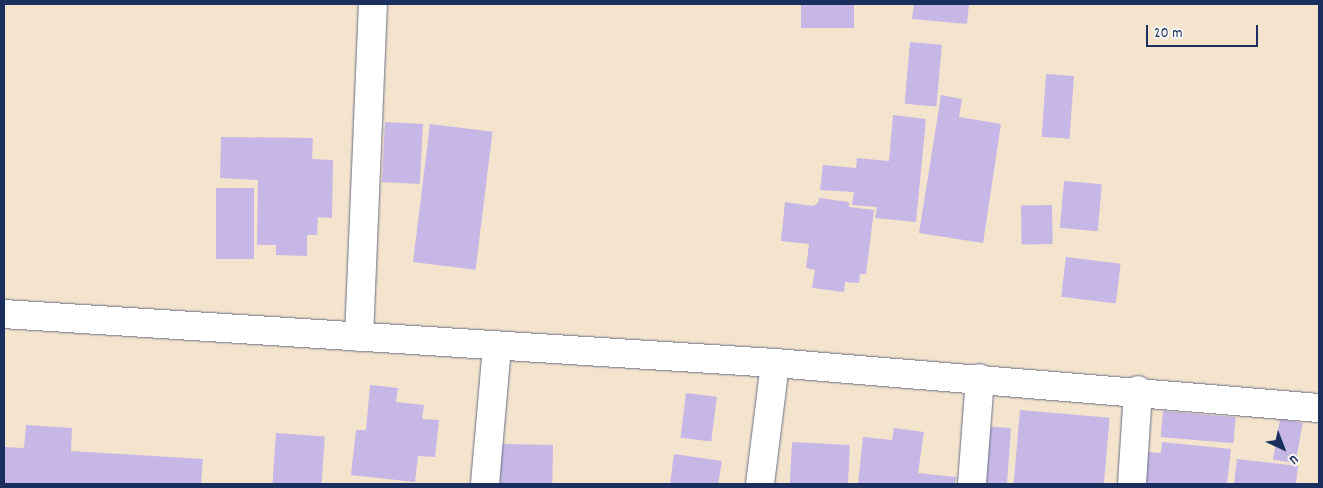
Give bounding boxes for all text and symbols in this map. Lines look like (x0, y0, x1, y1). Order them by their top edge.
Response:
scale bar (1148, 15, 1260, 47)
text: 20 m (1154, 23, 1182, 45)
north arrow (1258, 423, 1308, 473)
text: U (1284, 449, 1303, 469)

